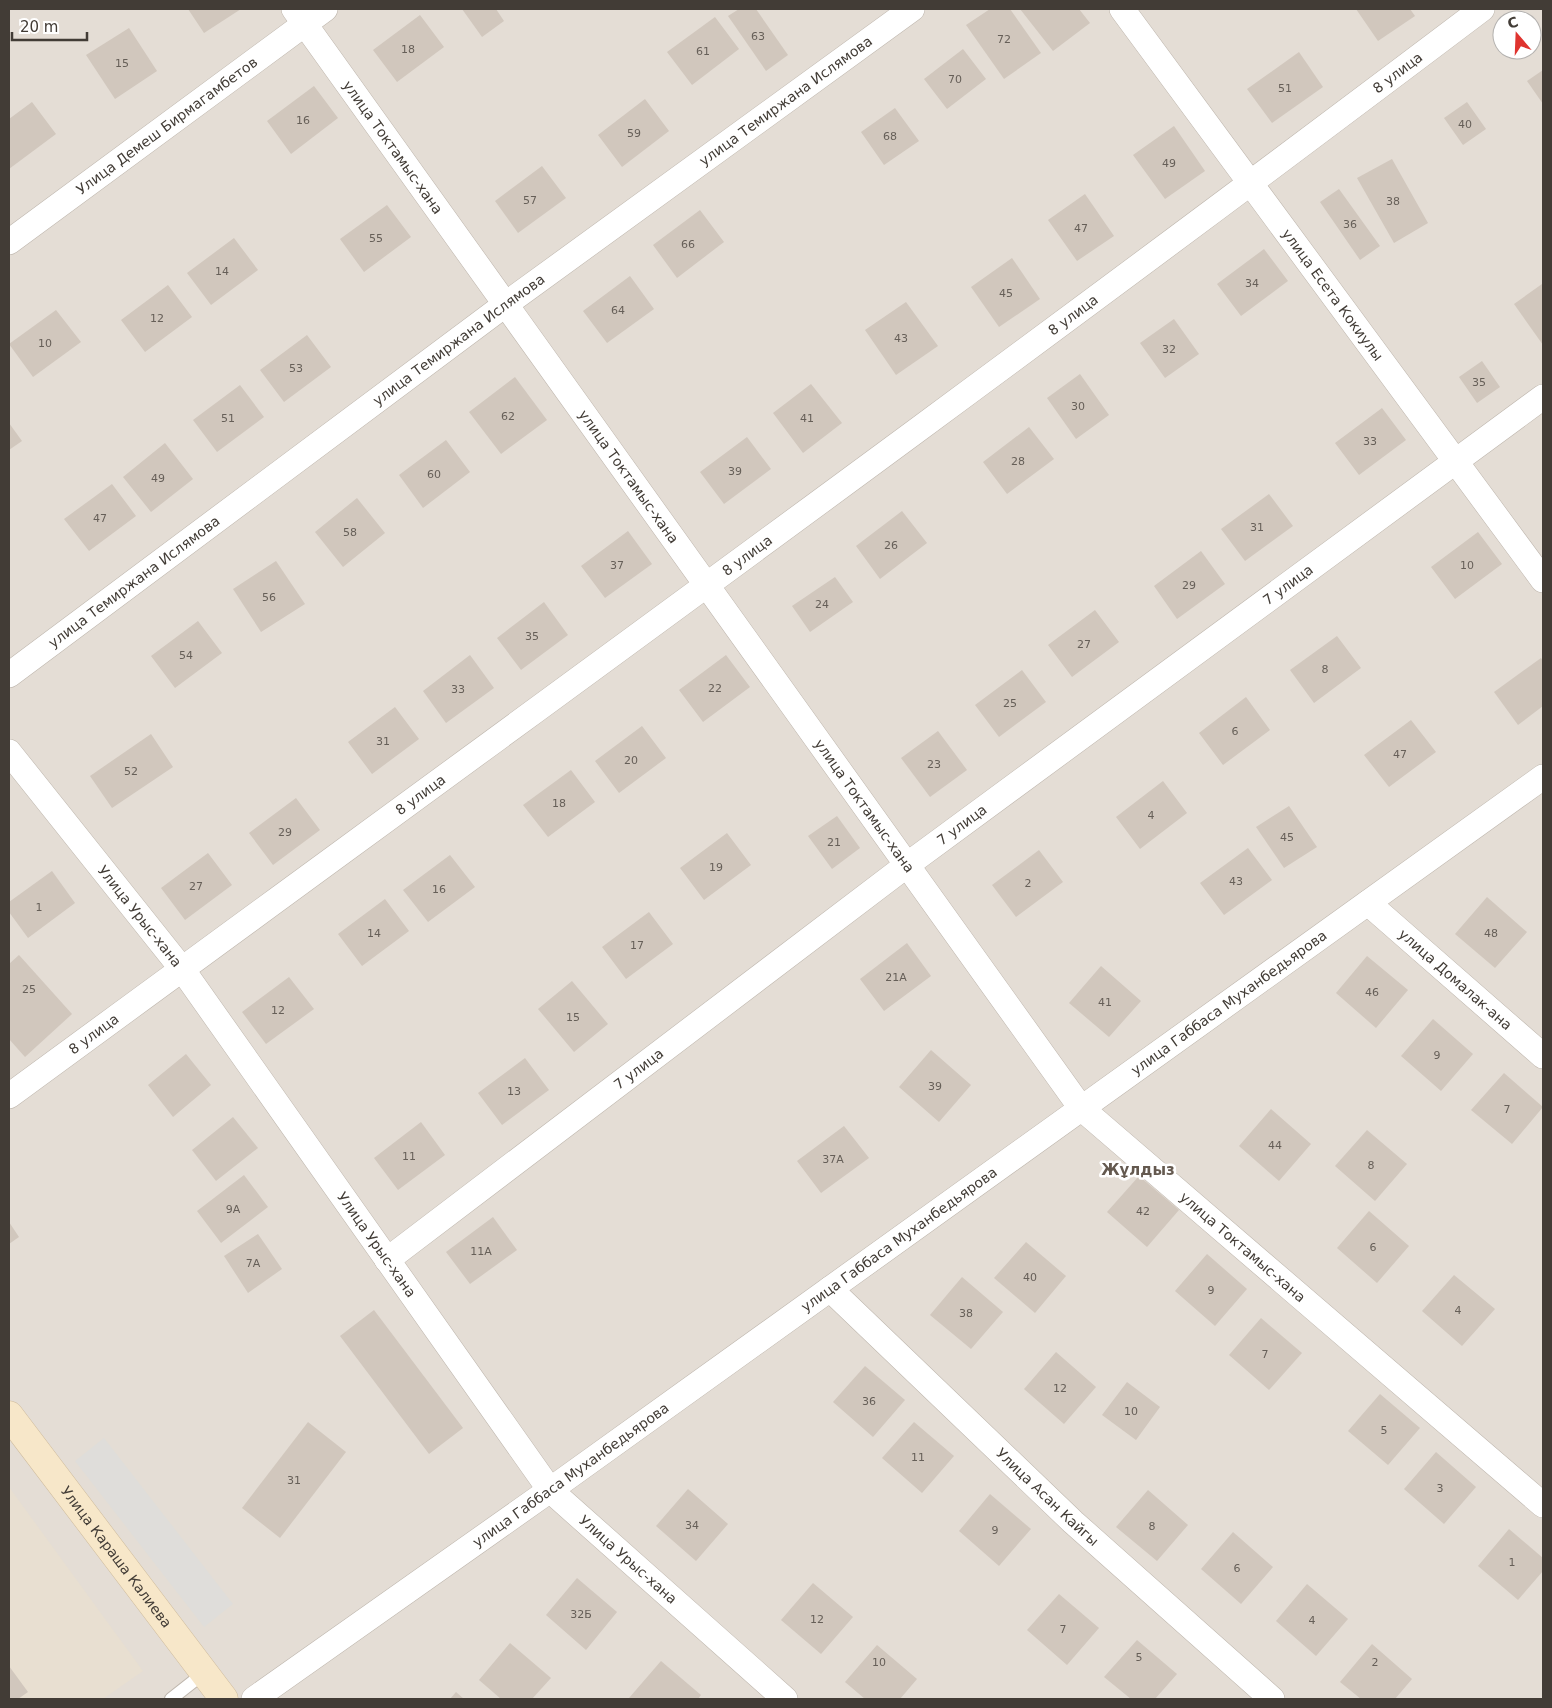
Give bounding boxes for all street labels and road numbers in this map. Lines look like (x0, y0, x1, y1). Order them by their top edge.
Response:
street label: улица Темиржана Ислямова (696, 33, 875, 169)
street label: 8 улица (1370, 49, 1426, 96)
street label: Улица Демеш Бирмагамбетов (73, 54, 260, 198)
street label: улица Токтамыс-хана (340, 77, 446, 217)
street label: улица Есета Кокиулы (1279, 226, 1387, 364)
street label: улица Темиржана Ислямова (370, 271, 548, 409)
street label: 8 улица (1045, 291, 1101, 339)
street label: улица Токтамыс-хана (576, 407, 682, 546)
street label: улица Темиржана Ислямова (45, 513, 223, 651)
street label: 8 улица (719, 532, 775, 579)
street label: 7 улица (1260, 561, 1316, 608)
street label: улица Токтамыс-хана (811, 736, 918, 876)
street label: 8 улица (392, 771, 449, 818)
street label: 7 улица (934, 801, 990, 848)
street label: Улица Урыс-хана (95, 862, 185, 970)
street label: улица Домалак-ана (1395, 926, 1515, 1033)
street label: улица Габбаса Муханбедьярова (1128, 927, 1330, 1078)
street label: 8 улица (66, 1010, 122, 1057)
street label: 7 улица (611, 1045, 667, 1093)
street label: улица Габбаса Муханбедьярова (798, 1164, 1000, 1315)
street label: Улица Урыс-хана (334, 1189, 419, 1300)
street label: улица Токтамыс-хана (1177, 1189, 1309, 1305)
street label: улица Габбаса Муханбедьярова (469, 1399, 672, 1550)
street label: Улица Асан Кайгы (993, 1445, 1102, 1549)
street label: Улица Караша Калиева (58, 1483, 175, 1631)
street label: Улица Урыс-хана (576, 1512, 680, 1607)

